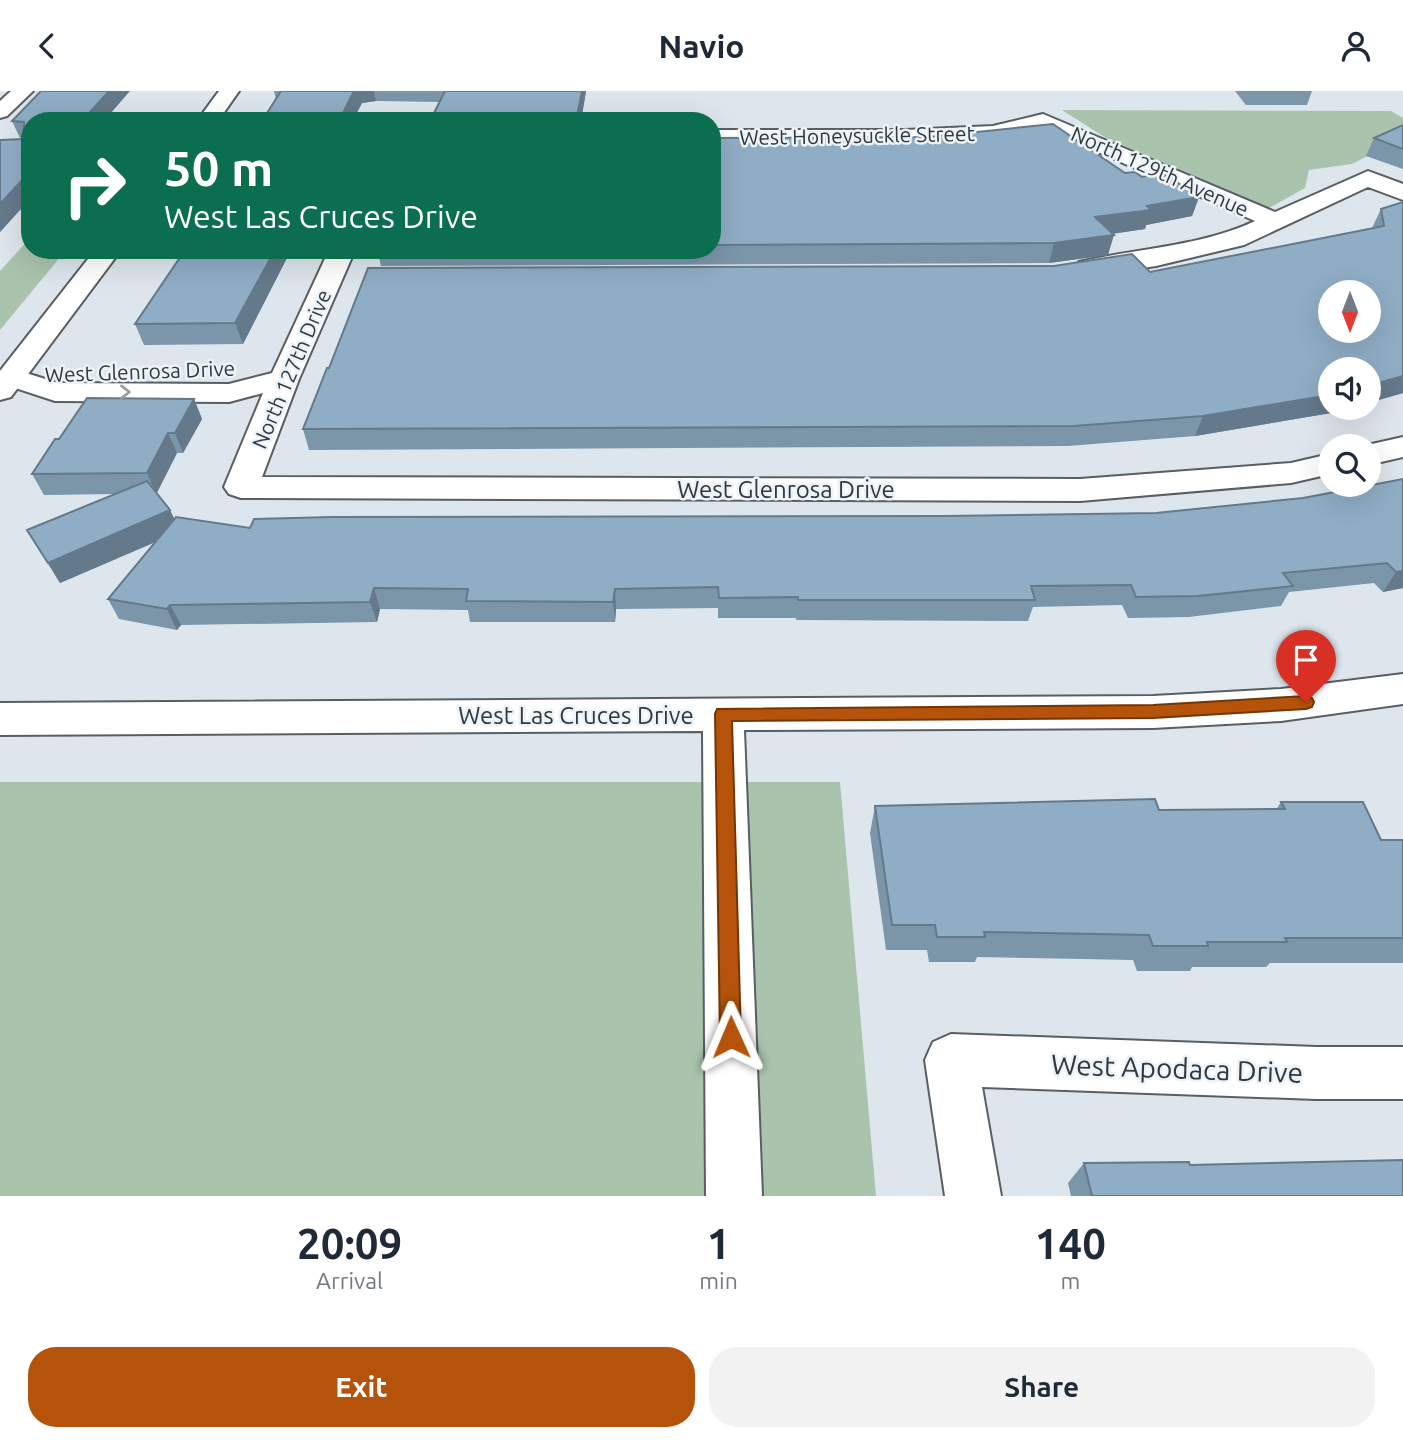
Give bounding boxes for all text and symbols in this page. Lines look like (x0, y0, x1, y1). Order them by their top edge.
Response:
icon: back (28, 27, 66, 65)
icon: person (1337, 27, 1375, 65)
text: Navio (658, 28, 745, 64)
street label: West Honeysuckle Street (739, 121, 975, 149)
street label: North 129th Avenue (1068, 121, 1252, 221)
icon: right (49, 140, 140, 231)
text: 50 m (164, 140, 273, 195)
text: West Las Cruces Drive (164, 198, 478, 234)
north arrow (1318, 280, 1381, 343)
map controls (1318, 280, 1381, 497)
street label: North 127th Drive (247, 286, 335, 452)
street label: West Glenrosa Drive (44, 356, 236, 386)
button: sound (1318, 357, 1381, 420)
one-way arrow (120, 384, 131, 400)
button: search (1318, 434, 1381, 497)
street label: West Glenrosa Drive (677, 476, 895, 503)
pin (1276, 630, 1336, 702)
icon: arrive (1287, 641, 1325, 679)
street label: West Las Cruces Drive (458, 702, 694, 729)
position arrow (694, 1000, 768, 1074)
street label: West Apodaca Drive (1050, 1048, 1304, 1088)
text: 20:09 (297, 1220, 402, 1267)
text: 1 (707, 1220, 730, 1267)
text: 140 (1035, 1220, 1106, 1267)
text: Arrival (316, 1268, 383, 1293)
text: min (699, 1268, 738, 1293)
text: m (1060, 1268, 1080, 1293)
button: Exit (28, 1347, 695, 1427)
button: Share (709, 1347, 1375, 1427)

